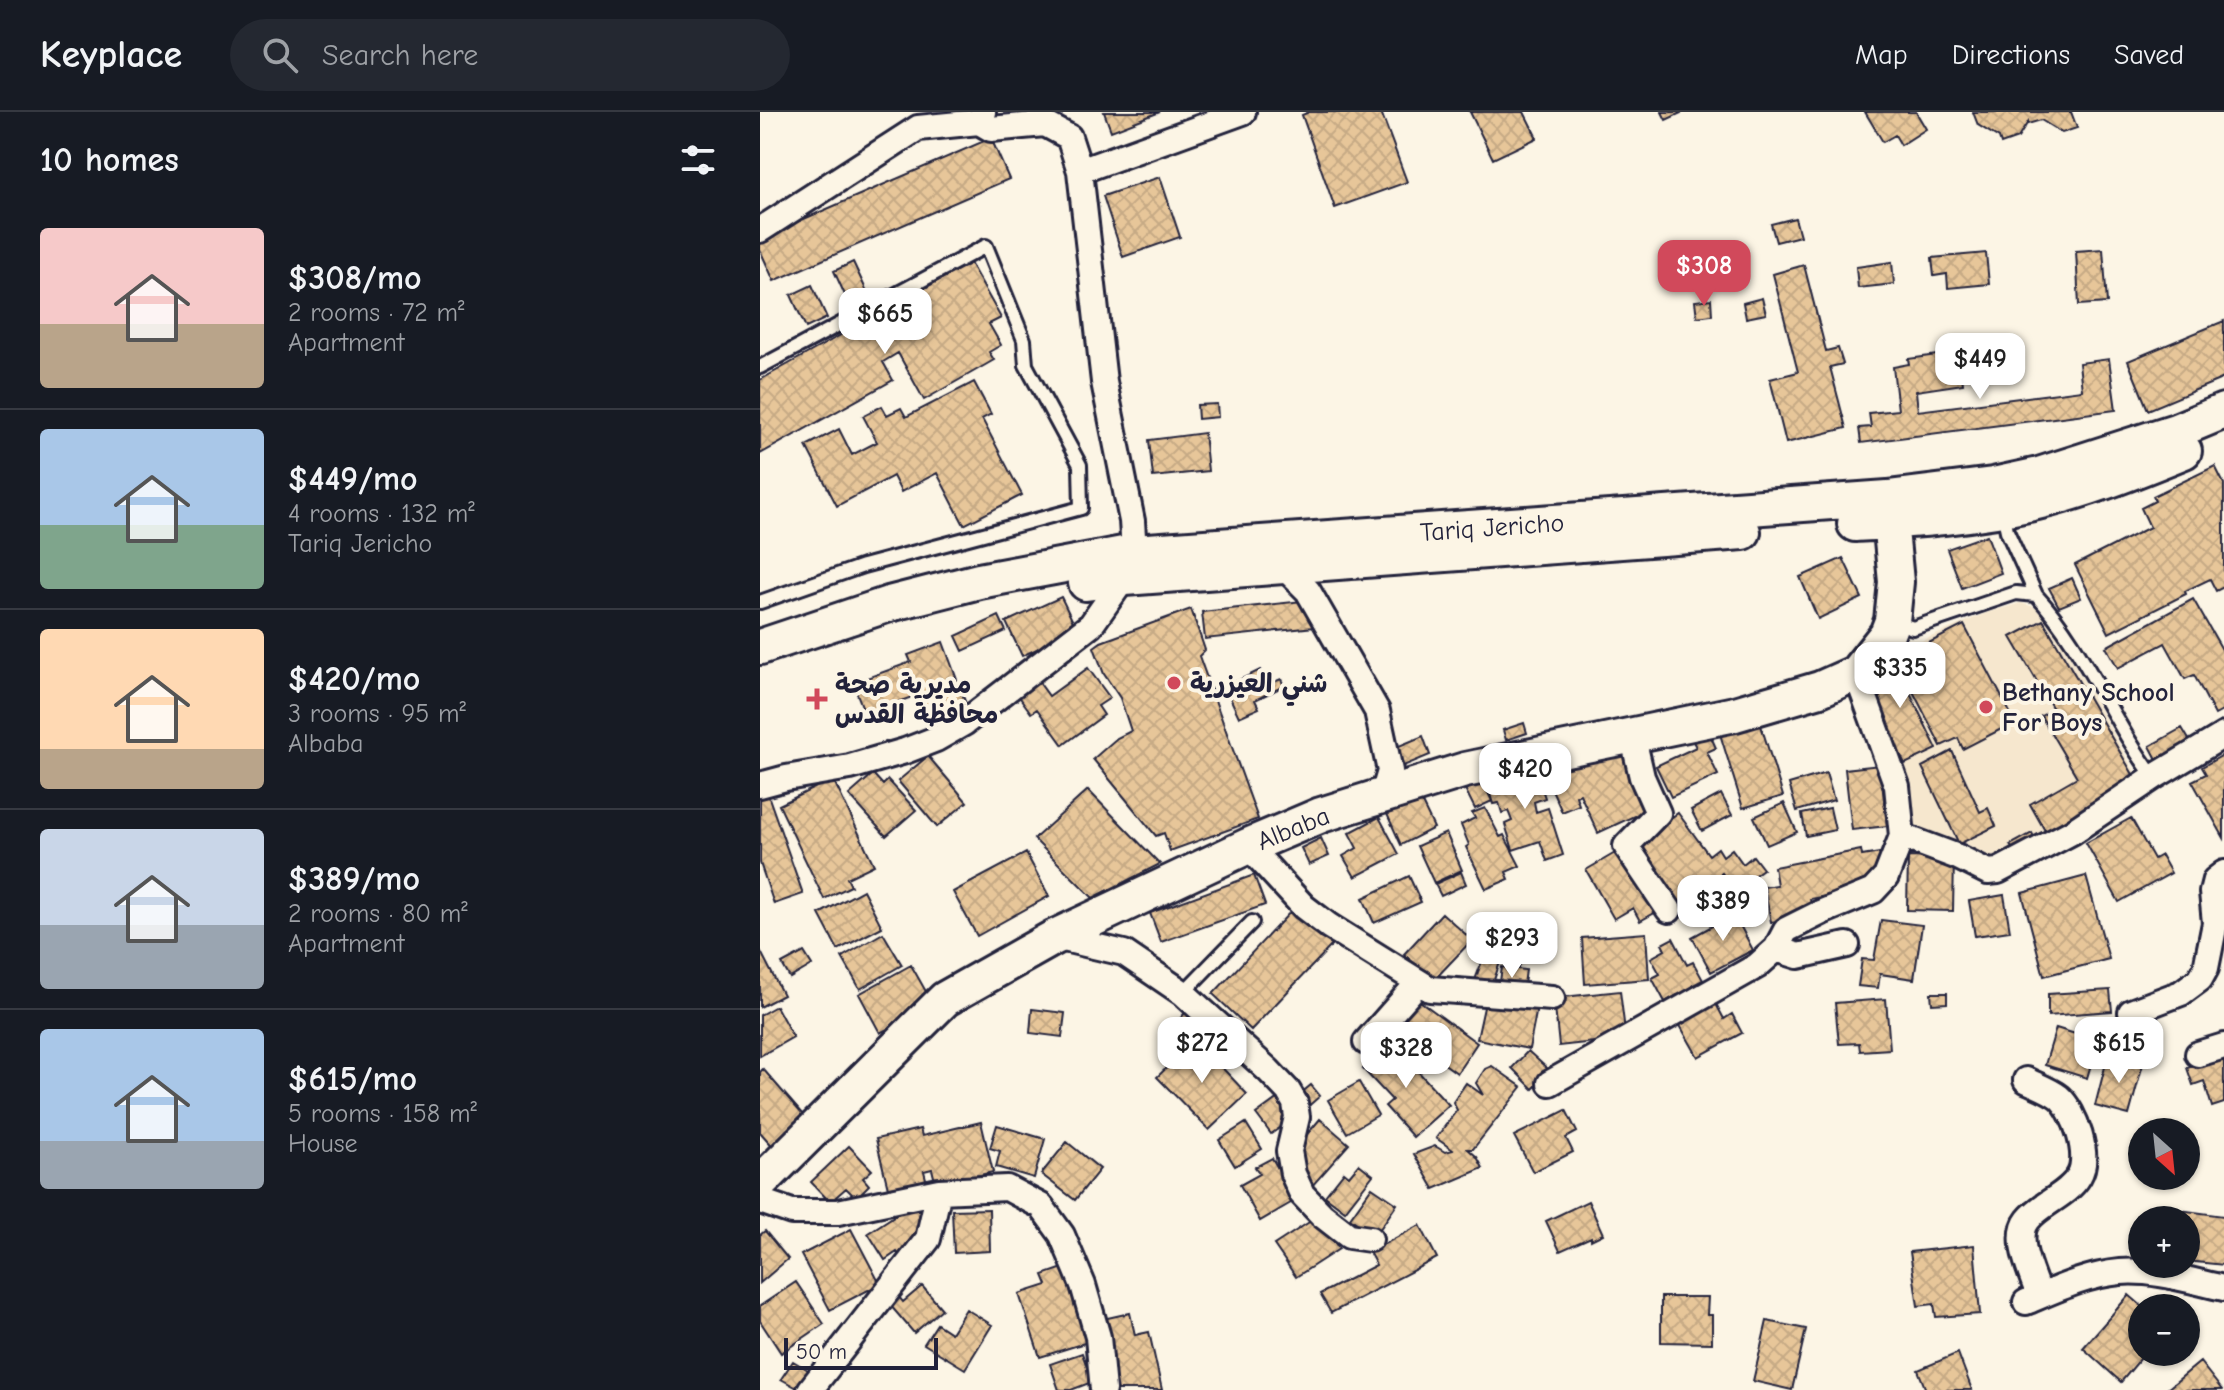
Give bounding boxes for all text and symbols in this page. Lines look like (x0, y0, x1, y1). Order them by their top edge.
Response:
search box (230, 19, 790, 91)
text: Keyplace (40, 33, 182, 77)
icon: search (258, 33, 302, 77)
text: Search here (322, 38, 478, 73)
text: Map (1855, 39, 1908, 71)
text: Directions (1952, 39, 2070, 71)
text: Saved (2114, 39, 2184, 71)
icon: filters (676, 138, 720, 182)
text: 10 homes (40, 140, 179, 180)
pin: $308 (1657, 240, 1751, 308)
text: $308 (1676, 251, 1732, 281)
text: $308/mo (288, 258, 422, 298)
icon: home (104, 260, 200, 356)
pin: $665 (838, 288, 932, 356)
text: 2 rooms · 72 m² (288, 298, 465, 328)
text: $665 (857, 299, 913, 329)
text: Apartment (288, 328, 404, 358)
pin: $449 (1933, 333, 2027, 401)
text: $449 (1953, 344, 2007, 374)
text: $449/mo (288, 459, 418, 499)
icon: home (104, 461, 200, 557)
text: 4 rooms · 132 m² (288, 499, 475, 529)
street label: Tariq Jericho (1419, 508, 1565, 548)
text: Tariq Jericho (288, 529, 432, 559)
pin: $335 (1853, 642, 1947, 710)
text: $335 (1872, 653, 1928, 683)
text: $420/mo (288, 659, 420, 699)
icon: home (104, 661, 200, 757)
place label: شني العيزرية (1190, 669, 1327, 707)
place label: مديرية صحة محافظة القدس (835, 670, 998, 730)
marker: شني العيزرية (1165, 674, 1183, 692)
place label: Bethany School For Boys (2002, 678, 2175, 738)
marker: مديرية صحة محافظة القدس (806, 688, 828, 710)
marker: Bethany School For Boys (1977, 698, 1995, 716)
text: 3 rooms · 95 m² (288, 699, 466, 729)
text: Albaba (288, 729, 363, 759)
pin: $420 (1478, 743, 1572, 811)
text: $420 (1497, 754, 1553, 784)
street label: Albaba (1253, 801, 1334, 857)
text: $389/mo (288, 859, 420, 899)
icon: home (104, 861, 200, 957)
pin: $389 (1676, 875, 1770, 943)
text: $389 (1695, 886, 1751, 916)
text: 2 rooms · 80 m² (288, 899, 468, 929)
pin: $293 (1465, 912, 1559, 980)
text: $293 (1484, 923, 1540, 953)
text: Apartment (288, 929, 404, 959)
pin: $272 (1155, 1017, 1249, 1085)
pin: $615 (2072, 1017, 2166, 1085)
pin: $328 (1359, 1022, 1453, 1090)
text: $272 (1176, 1028, 1229, 1058)
text: $615 (2092, 1028, 2146, 1058)
text: $328 (1379, 1033, 1433, 1063)
text: $615/mo (288, 1059, 417, 1099)
icon: home (104, 1061, 200, 1157)
text: 5 rooms · 158 m² (288, 1099, 477, 1129)
north arrow (2128, 1118, 2200, 1190)
map controls (2128, 1118, 2200, 1366)
text: House (288, 1129, 358, 1159)
button: + (2128, 1206, 2200, 1278)
button: − (2128, 1294, 2200, 1366)
scale bar (784, 1334, 938, 1370)
text: 50 m (796, 1339, 847, 1365)

